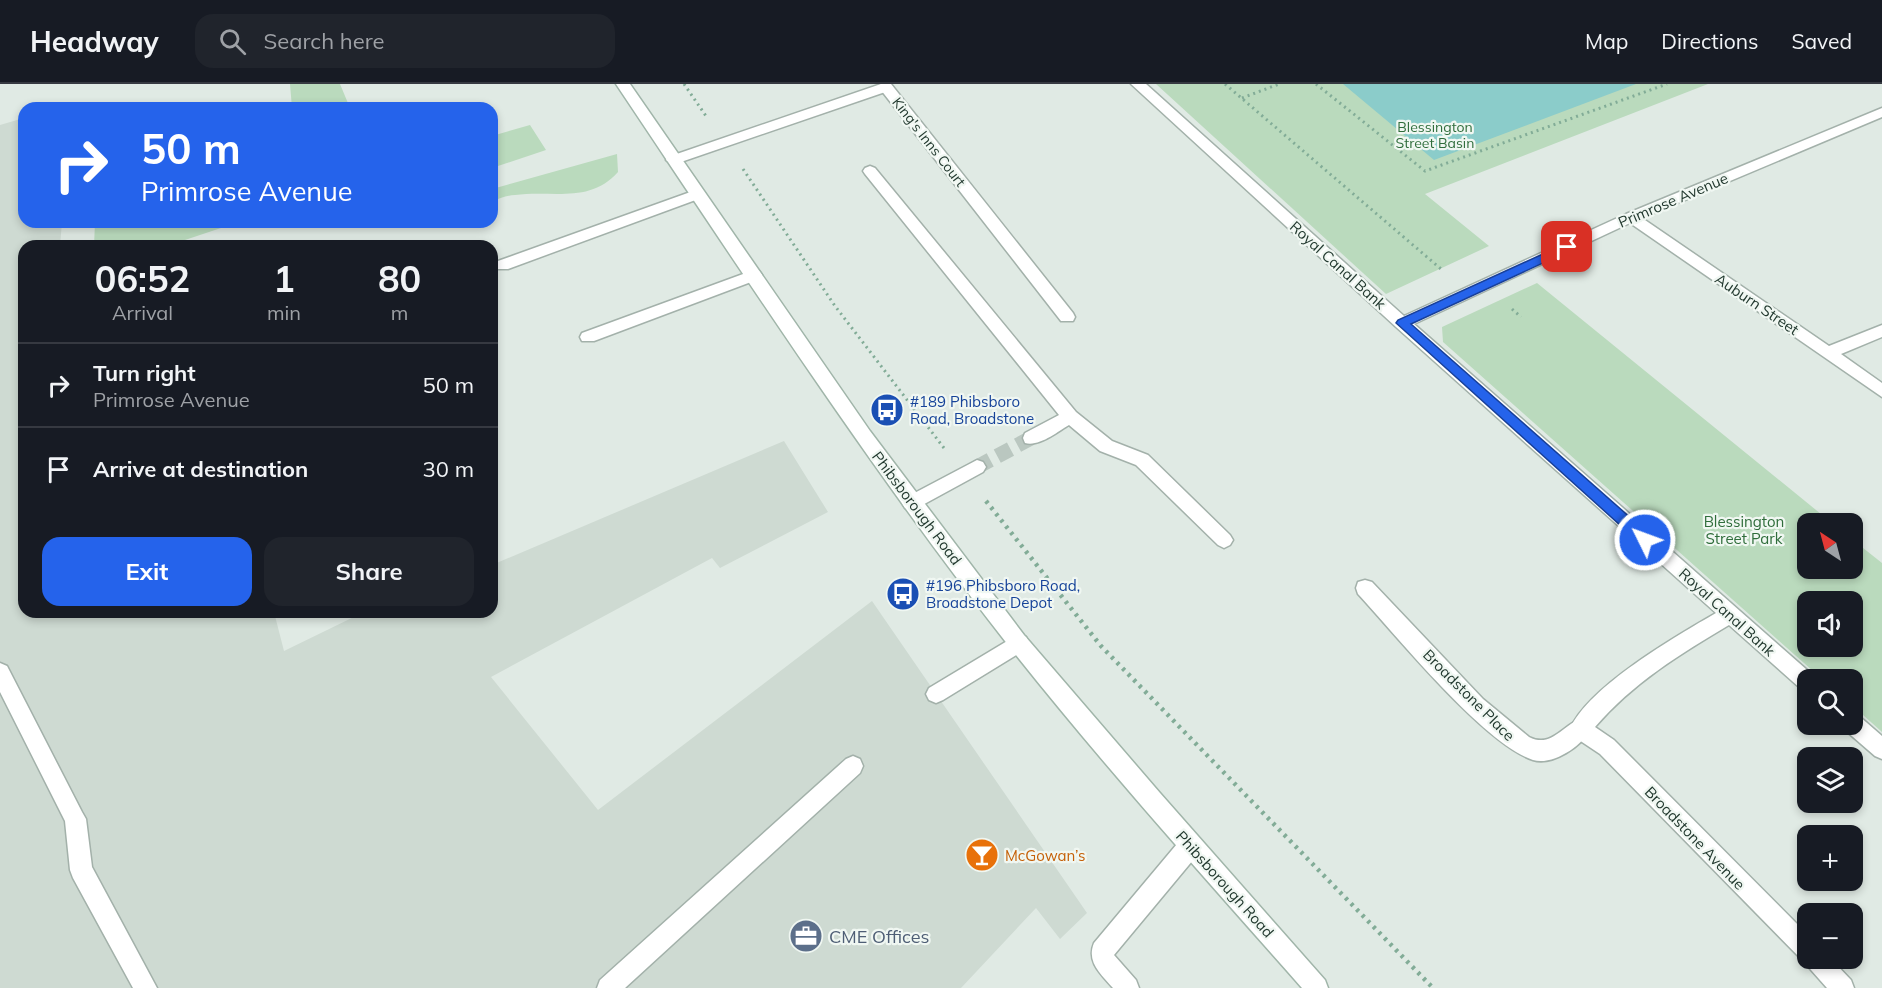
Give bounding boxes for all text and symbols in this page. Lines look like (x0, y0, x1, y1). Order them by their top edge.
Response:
search box (195, 14, 615, 68)
text: Headway (30, 24, 159, 59)
icon: search (216, 25, 249, 58)
text: Search here (264, 27, 385, 55)
text: Map (1585, 28, 1628, 54)
text: Directions (1661, 28, 1758, 54)
text: Saved (1791, 28, 1852, 54)
street label: King's Inns Court (888, 94, 970, 190)
park label: Blessington Street Basin (1396, 118, 1474, 152)
text: 50 m (141, 122, 241, 175)
icon: right (42, 126, 120, 204)
street label: Primrose Avenue (1615, 168, 1731, 232)
text: Primrose Avenue (141, 174, 352, 208)
street label: Royal Canal Bank (1286, 217, 1390, 313)
pin (1541, 221, 1592, 272)
icon: arrive (1550, 230, 1583, 263)
text: 06:52 (95, 256, 190, 301)
text: 1 (273, 256, 295, 301)
text: 80 (378, 256, 421, 301)
street label: Auburn Street (1711, 269, 1803, 339)
text: Arrival (112, 300, 173, 325)
text: min (267, 300, 301, 325)
text: m (391, 300, 408, 325)
text: Turn right (93, 359, 196, 387)
icon: right (42, 369, 75, 402)
text: 50 m (423, 371, 474, 399)
text: Primrose Avenue (93, 387, 250, 412)
bus stop icon: #189 Phibsboro Road, Broadstone (869, 392, 905, 428)
place label: #189 Phibsboro Road, Broadstone (910, 392, 1034, 428)
street label: Phibsborough Road (868, 447, 966, 569)
icon: arrive (42, 453, 75, 486)
text: Arrive at destination (93, 455, 308, 483)
text: 30 m (423, 455, 474, 483)
position arrow (1613, 508, 1677, 572)
park label: Blessington Street Park (1704, 512, 1784, 548)
north arrow (1797, 513, 1863, 579)
map controls (1797, 513, 1863, 969)
button: Exit (42, 537, 252, 606)
button: Share (264, 537, 474, 606)
street label: Royal Canal Bank (1675, 564, 1779, 660)
bus stop icon: #196 Phibsboro Road, Broadstone Depot (885, 576, 921, 612)
place label: #196 Phibsboro Road, Broadstone Depot (926, 576, 1080, 612)
button: sound (1797, 591, 1863, 657)
street label: Broadstone Place (1419, 645, 1519, 745)
button: search (1797, 669, 1863, 735)
button: layers (1797, 747, 1863, 813)
street label: Broadstone Avenue (1641, 782, 1749, 894)
button: + (1797, 825, 1863, 891)
street label: Phibsborough Road (1172, 827, 1278, 941)
bar icon: McGowan’s (964, 837, 1000, 873)
place label: McGowan’s (1005, 846, 1086, 865)
button: − (1797, 903, 1863, 969)
office icon: CME Offices (788, 918, 824, 954)
place label: CME Offices (829, 925, 930, 948)

